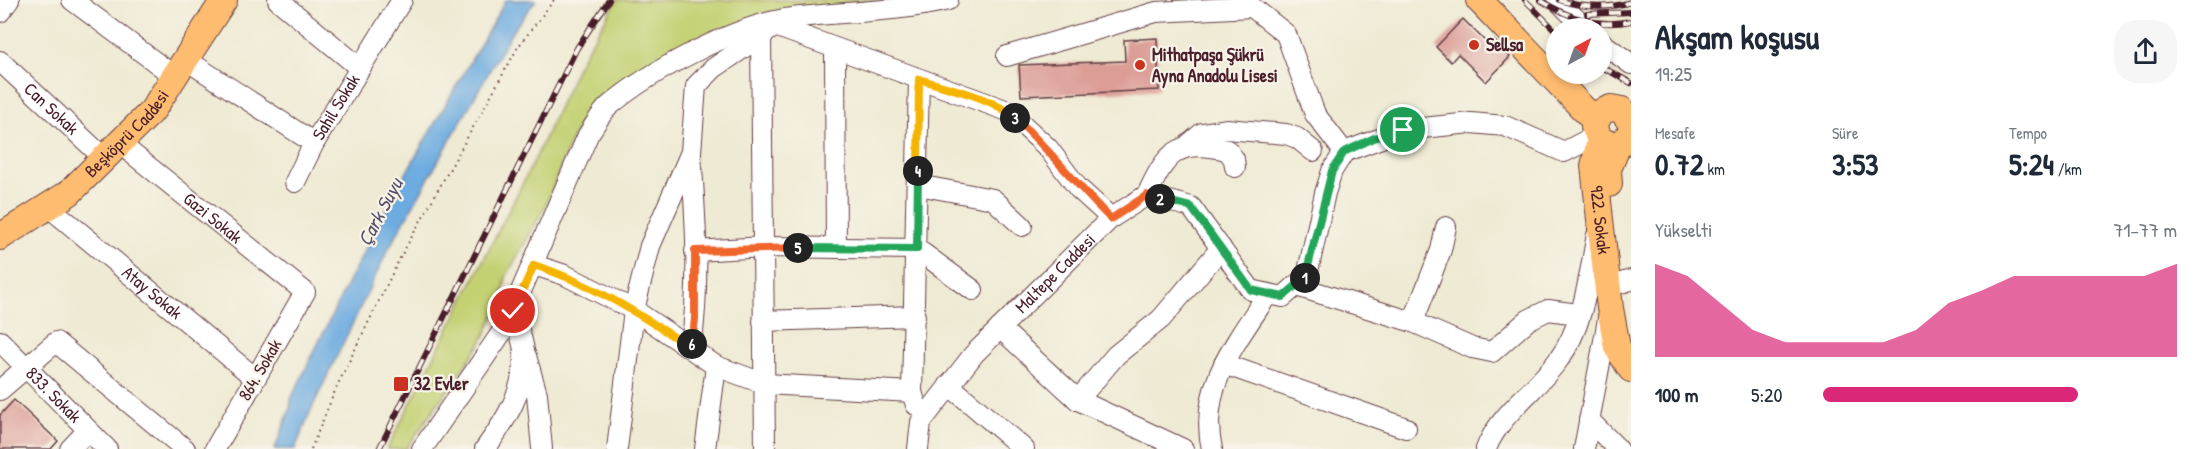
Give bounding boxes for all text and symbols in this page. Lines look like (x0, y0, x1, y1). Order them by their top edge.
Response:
text: Akşam koşusu (1655, 15, 1819, 59)
north arrow (1546, 18, 1612, 84)
map controls (1546, 18, 1612, 84)
button: share (2114, 20, 2177, 83)
place label: Sellsa (1486, 32, 1524, 57)
marker: Sellsa (1467, 38, 1481, 52)
place label: Mithatpaşa Şükrü Ayna Anadolu Lisesi (1152, 42, 1278, 89)
marker: Mithatpaşa Şükrü Ayna Anadolu Lisesi (1133, 58, 1147, 72)
text: 19:25 (1655, 60, 1692, 87)
street label: Sahil Sokak (306, 69, 366, 145)
street label: Can Sokak (19, 76, 85, 141)
street label: Beşköprü Caddesi (79, 85, 175, 183)
pin: 3 (1000, 103, 1030, 133)
pin (1377, 104, 1428, 155)
text: 3 (1011, 107, 1019, 129)
icon: arrive (1386, 113, 1419, 146)
text: Mesafe (1655, 122, 1695, 144)
text: Süre (1832, 122, 1858, 144)
text: Tempo (2009, 122, 2047, 144)
text: 0.72 (1655, 144, 1704, 184)
text: 3:53 (1832, 144, 1879, 184)
text: 5:24 (2009, 144, 2054, 184)
pin: 4 (903, 156, 933, 186)
text: km (1704, 158, 1725, 180)
text: /km (2054, 158, 2082, 180)
text: 4 (915, 160, 921, 182)
water label: Çark Suyu (350, 171, 410, 251)
pin: 2 (1145, 184, 1175, 214)
street label: 922. Sokak (1584, 184, 1617, 256)
street label: Gazi Sokak (178, 186, 248, 249)
text: 2 (1156, 188, 1164, 210)
text: Yükselti (1655, 216, 1712, 243)
text: 71–77 m (2113, 216, 2177, 243)
street label: Maltepe Caddesi (1009, 227, 1101, 318)
pin: 5 (783, 233, 813, 263)
text: 5 (795, 237, 801, 259)
street label: Atay Sokak (117, 260, 188, 325)
pin: 1 (1290, 263, 1320, 293)
text: 1 (1302, 267, 1308, 289)
pin (487, 285, 538, 336)
icon: check (496, 294, 529, 327)
pin: 6 (677, 329, 707, 359)
text: 6 (689, 333, 695, 355)
street label: 864. Sokak (232, 334, 287, 405)
street label: 833. Sokak (21, 361, 88, 428)
place label: 32 Evler (414, 371, 469, 396)
marker: 32 Evler (392, 375, 410, 393)
text: 100 m (1655, 381, 1698, 408)
text: 5:20 (1751, 381, 1782, 408)

